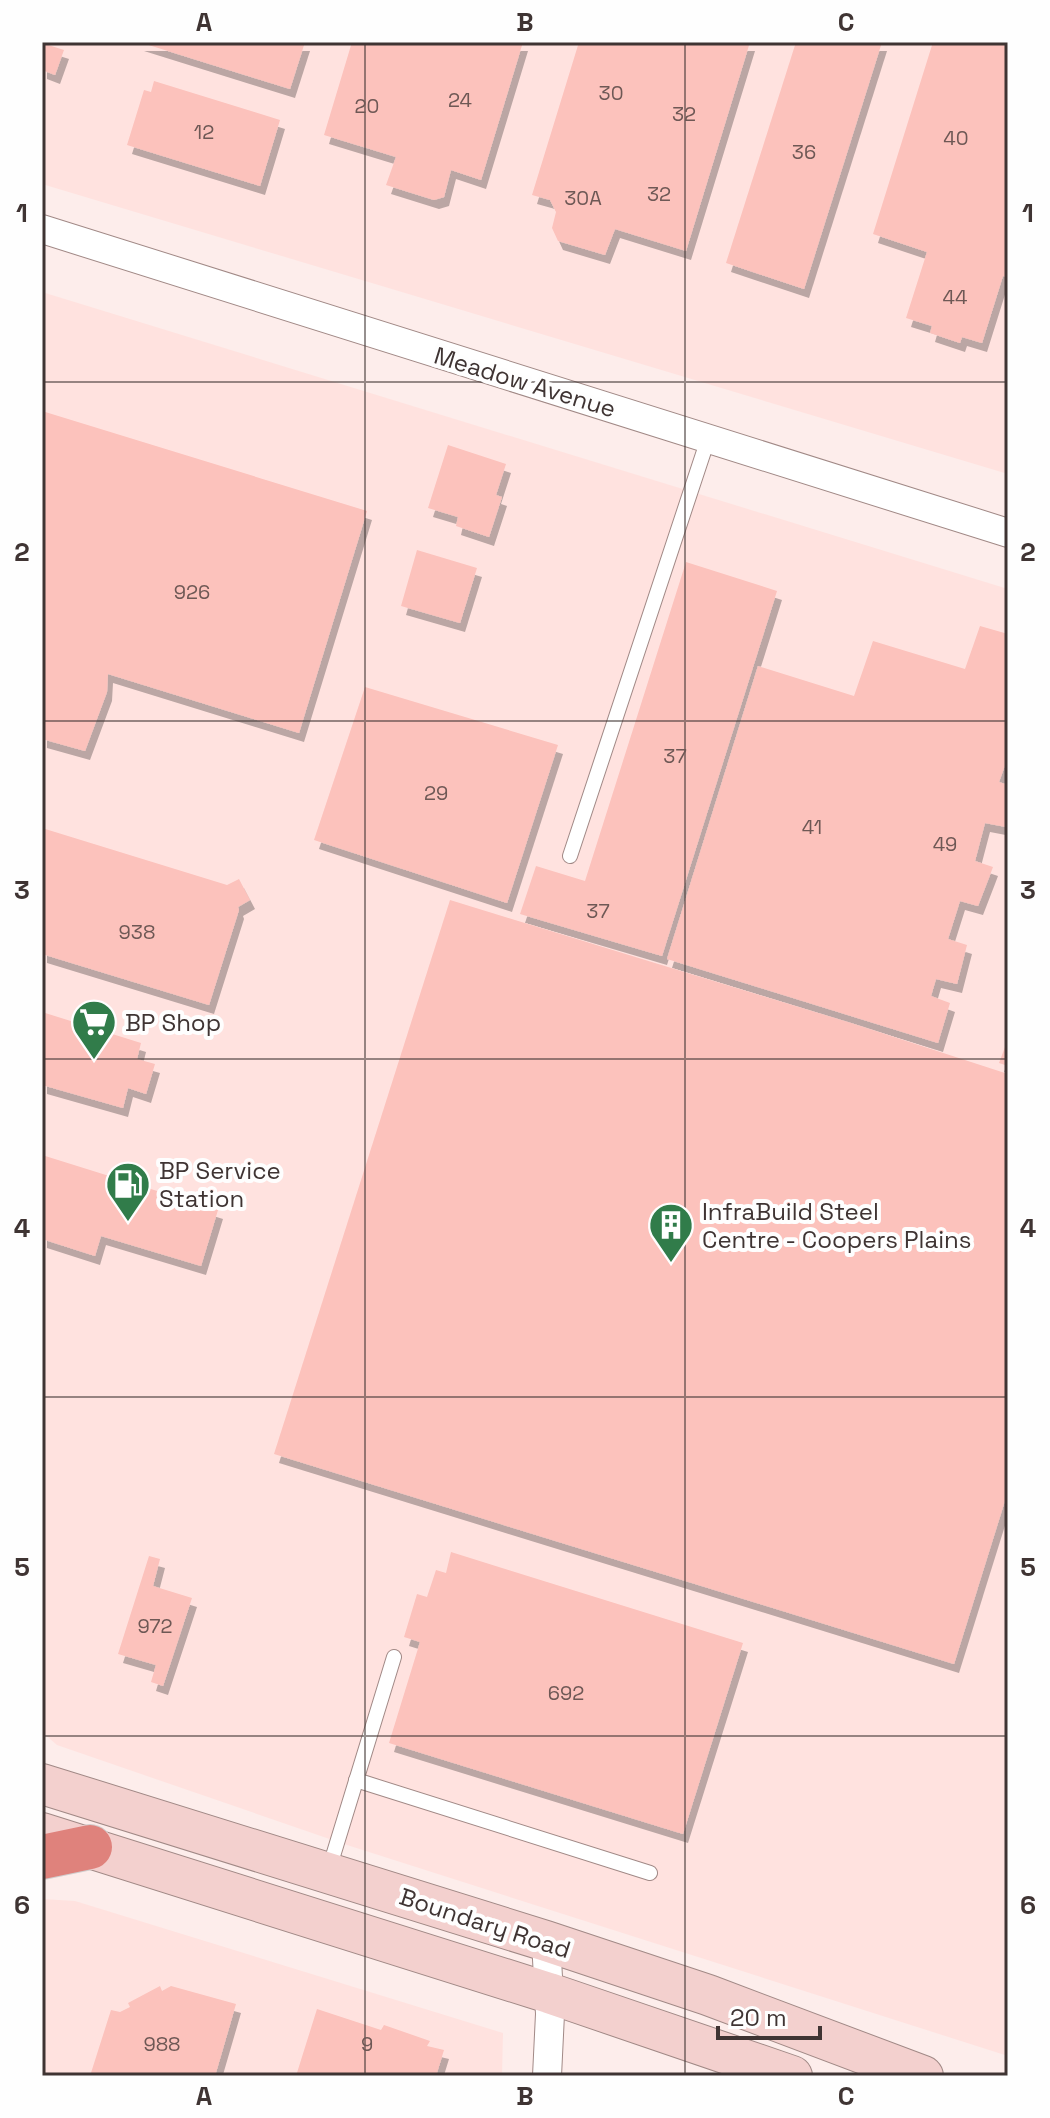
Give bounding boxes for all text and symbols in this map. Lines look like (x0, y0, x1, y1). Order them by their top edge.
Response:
text: A (196, 5, 213, 39)
text: B (516, 5, 534, 39)
text: C (838, 5, 854, 39)
house number: 30 (599, 80, 623, 106)
house number: 24 (448, 87, 472, 113)
house number: 20 (355, 93, 379, 119)
house number: 32 (672, 101, 696, 127)
house number: 12 (194, 119, 214, 145)
house number: 40 (943, 125, 969, 151)
house number: 36 (792, 139, 816, 165)
house number: 32 (647, 181, 671, 207)
house number: 30A (564, 185, 602, 211)
text: 1 (16, 196, 28, 230)
text: 1 (1022, 196, 1034, 230)
house number: 44 (943, 284, 968, 310)
street label: Meadow Avenue (430, 340, 620, 424)
text: 2 (14, 535, 30, 569)
text: 2 (1020, 535, 1036, 569)
house number: 926 (174, 579, 210, 605)
house number: 37 (663, 743, 687, 769)
house number: 29 (424, 780, 448, 806)
house number: 41 (802, 814, 822, 840)
house number: 49 (933, 831, 957, 857)
text: 3 (14, 873, 30, 907)
text: 3 (1020, 873, 1036, 907)
house number: 37 (586, 898, 610, 924)
house number: 938 (119, 919, 155, 945)
supermarket icon: BP Shop (70, 998, 118, 1061)
place label: BP Shop (125, 1007, 221, 1038)
place label: BP Service Station (159, 1155, 281, 1214)
fuel station icon: BP Service Station (104, 1160, 152, 1223)
place label: InfraBuild Steel Centre - Coopers Plains (702, 1196, 971, 1255)
building icon: InfraBuild Steel Centre - Coopers Plains (647, 1201, 695, 1264)
text: 4 (14, 1211, 30, 1245)
text: 4 (1020, 1211, 1036, 1245)
text: 5 (14, 1550, 30, 1584)
text: 5 (1020, 1550, 1036, 1584)
house number: 972 (137, 1613, 173, 1639)
house number: 692 (548, 1680, 584, 1706)
street label: Boundary Road (395, 1881, 575, 1965)
text: 6 (14, 1888, 30, 1922)
text: 6 (1020, 1888, 1036, 1922)
scale bar (718, 1990, 820, 2040)
text: 20 m (730, 2002, 787, 2033)
house number: 988 (143, 2031, 181, 2057)
house number: 9 (361, 2031, 373, 2057)
text: A (196, 2079, 213, 2113)
text: B (516, 2079, 534, 2113)
text: C (838, 2079, 854, 2113)

